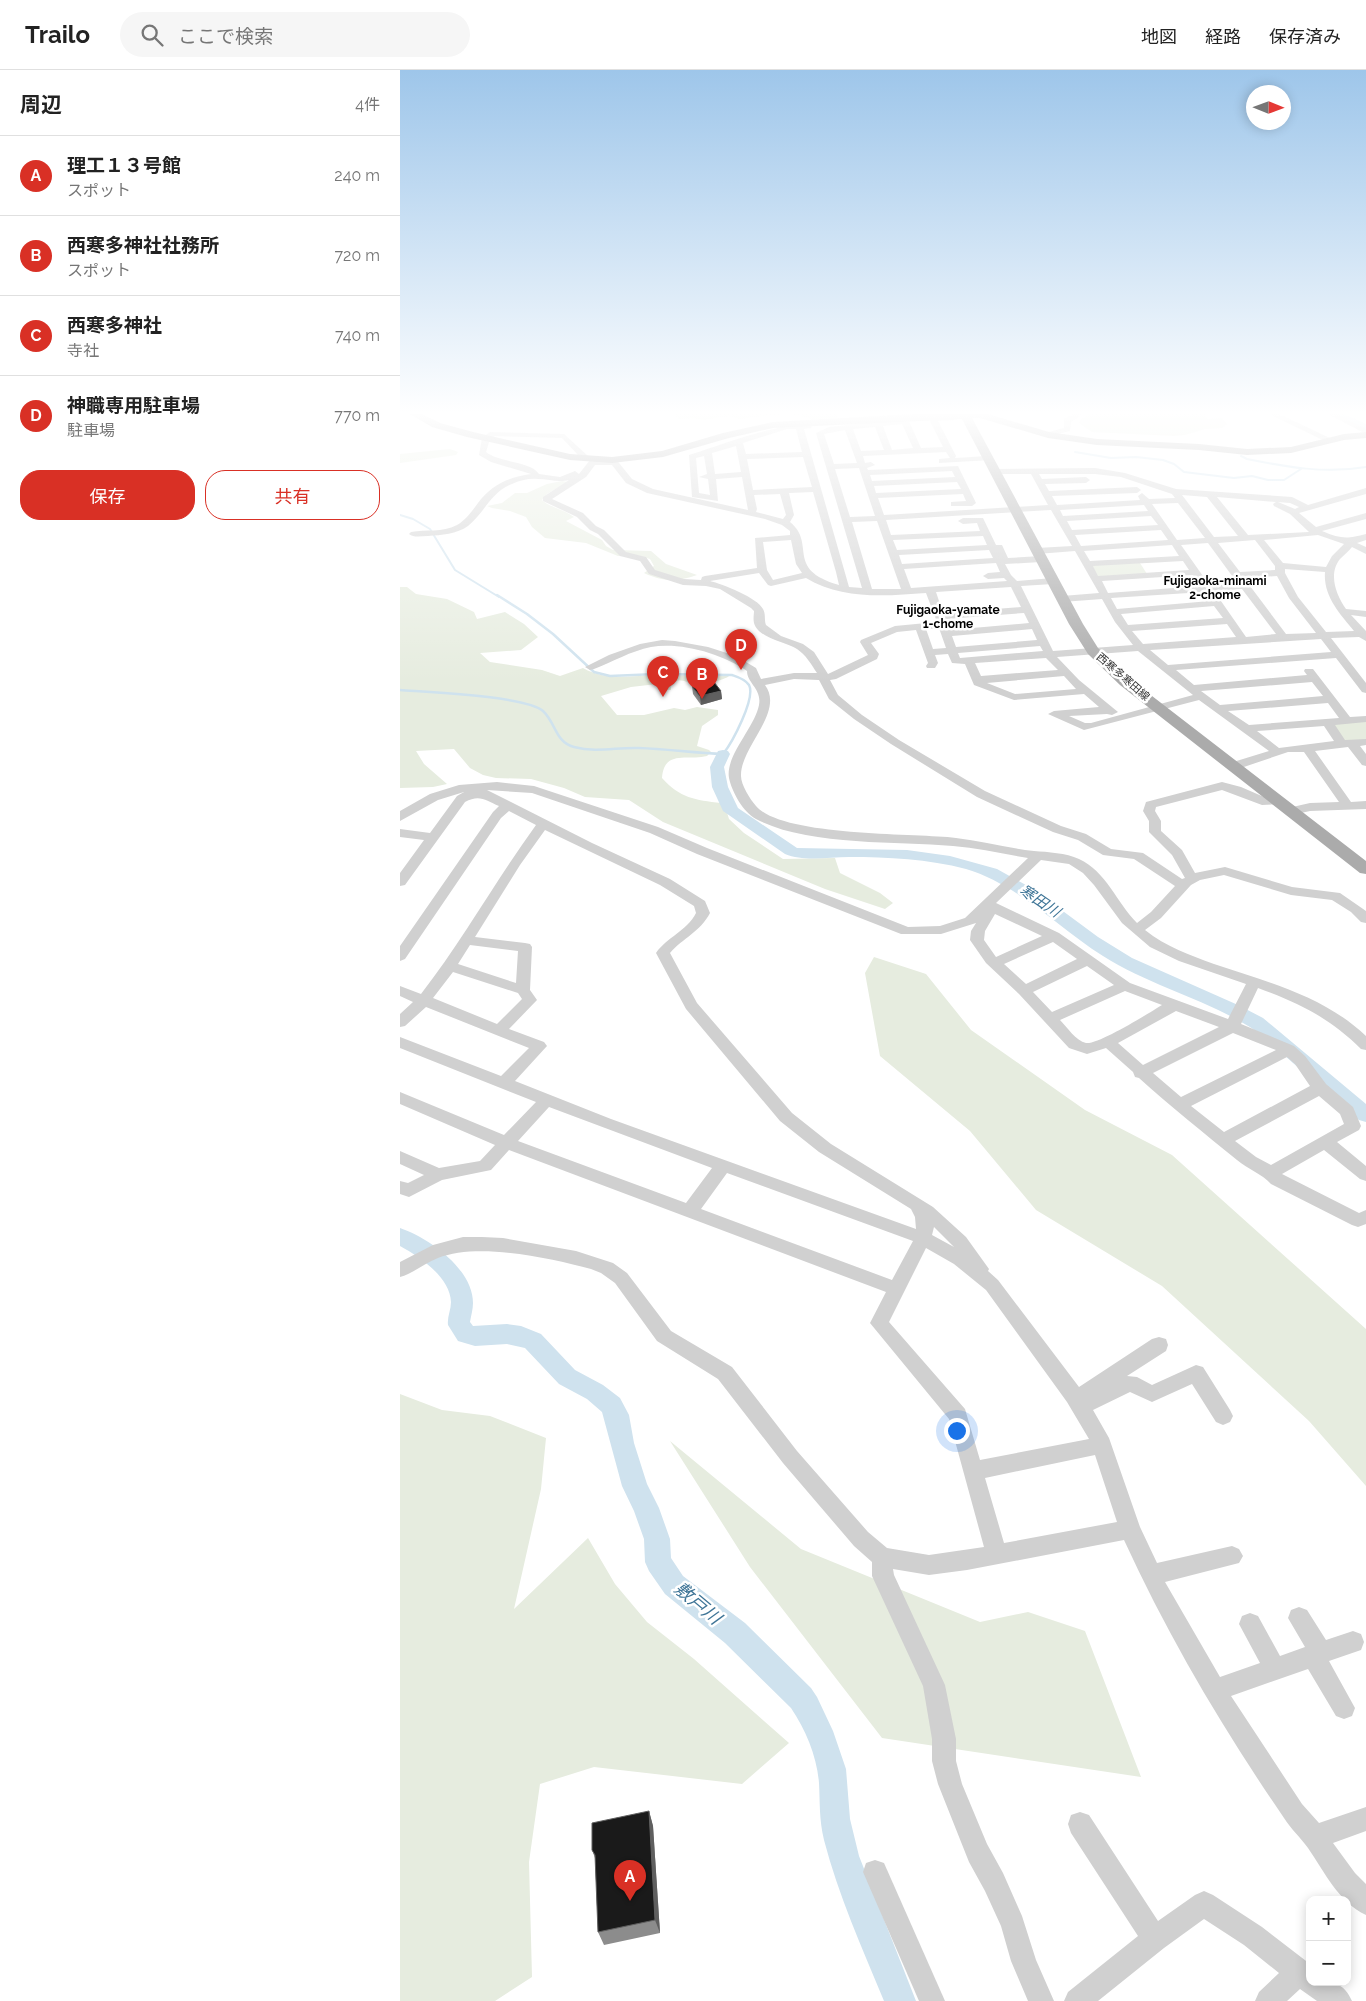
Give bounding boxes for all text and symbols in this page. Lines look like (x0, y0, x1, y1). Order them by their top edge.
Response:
search box (120, 12, 470, 57)
text: Trailo (25, 20, 90, 49)
icon: search (138, 21, 166, 49)
text: ここで検索 (178, 25, 273, 47)
text: 地図 (1141, 26, 1177, 47)
text: 経路 (1205, 26, 1241, 47)
text: 保存済み (1269, 26, 1341, 47)
north arrow (1246, 85, 1291, 130)
text: 周辺 (20, 92, 62, 117)
text: 4件 (355, 95, 380, 114)
text: 理工１３号館 (67, 154, 181, 176)
text: A (31, 166, 41, 185)
text: 240 m (334, 166, 380, 185)
text: スポット (67, 181, 131, 200)
text: 西寒多神社社務所 (67, 234, 219, 256)
text: B (31, 246, 41, 265)
text: 720 m (335, 246, 380, 265)
text: スポット (67, 261, 131, 280)
text: 西寒多神社 (67, 314, 162, 336)
text: C (31, 326, 41, 345)
text: 740 m (335, 326, 380, 345)
text: 寺社 (67, 341, 99, 360)
text: 神職専用駐車場 (67, 394, 200, 416)
text: D (30, 406, 42, 425)
text: 770 m (334, 406, 380, 425)
text: 駐車場 (67, 421, 115, 440)
button: 保存 (20, 470, 195, 520)
button: 共有 (205, 470, 380, 520)
district label: Fujigaoka-minami 2-chome (1163, 574, 1267, 602)
district label: Fujigaoka-yamate 1-chome (896, 603, 1000, 631)
pin: D (725, 629, 757, 670)
street label: 西寒多寒田線 (1094, 650, 1152, 704)
pin: C (647, 656, 679, 697)
pin: B (686, 658, 718, 699)
water label: 寒田川 (1016, 881, 1065, 922)
your location (944, 1418, 970, 1444)
water label: 敷戸川 (671, 1578, 727, 1630)
pin: A (614, 1860, 646, 1901)
map controls (1306, 1896, 1351, 1986)
button: + (1306, 1896, 1351, 1941)
button: − (1306, 1941, 1351, 1986)

